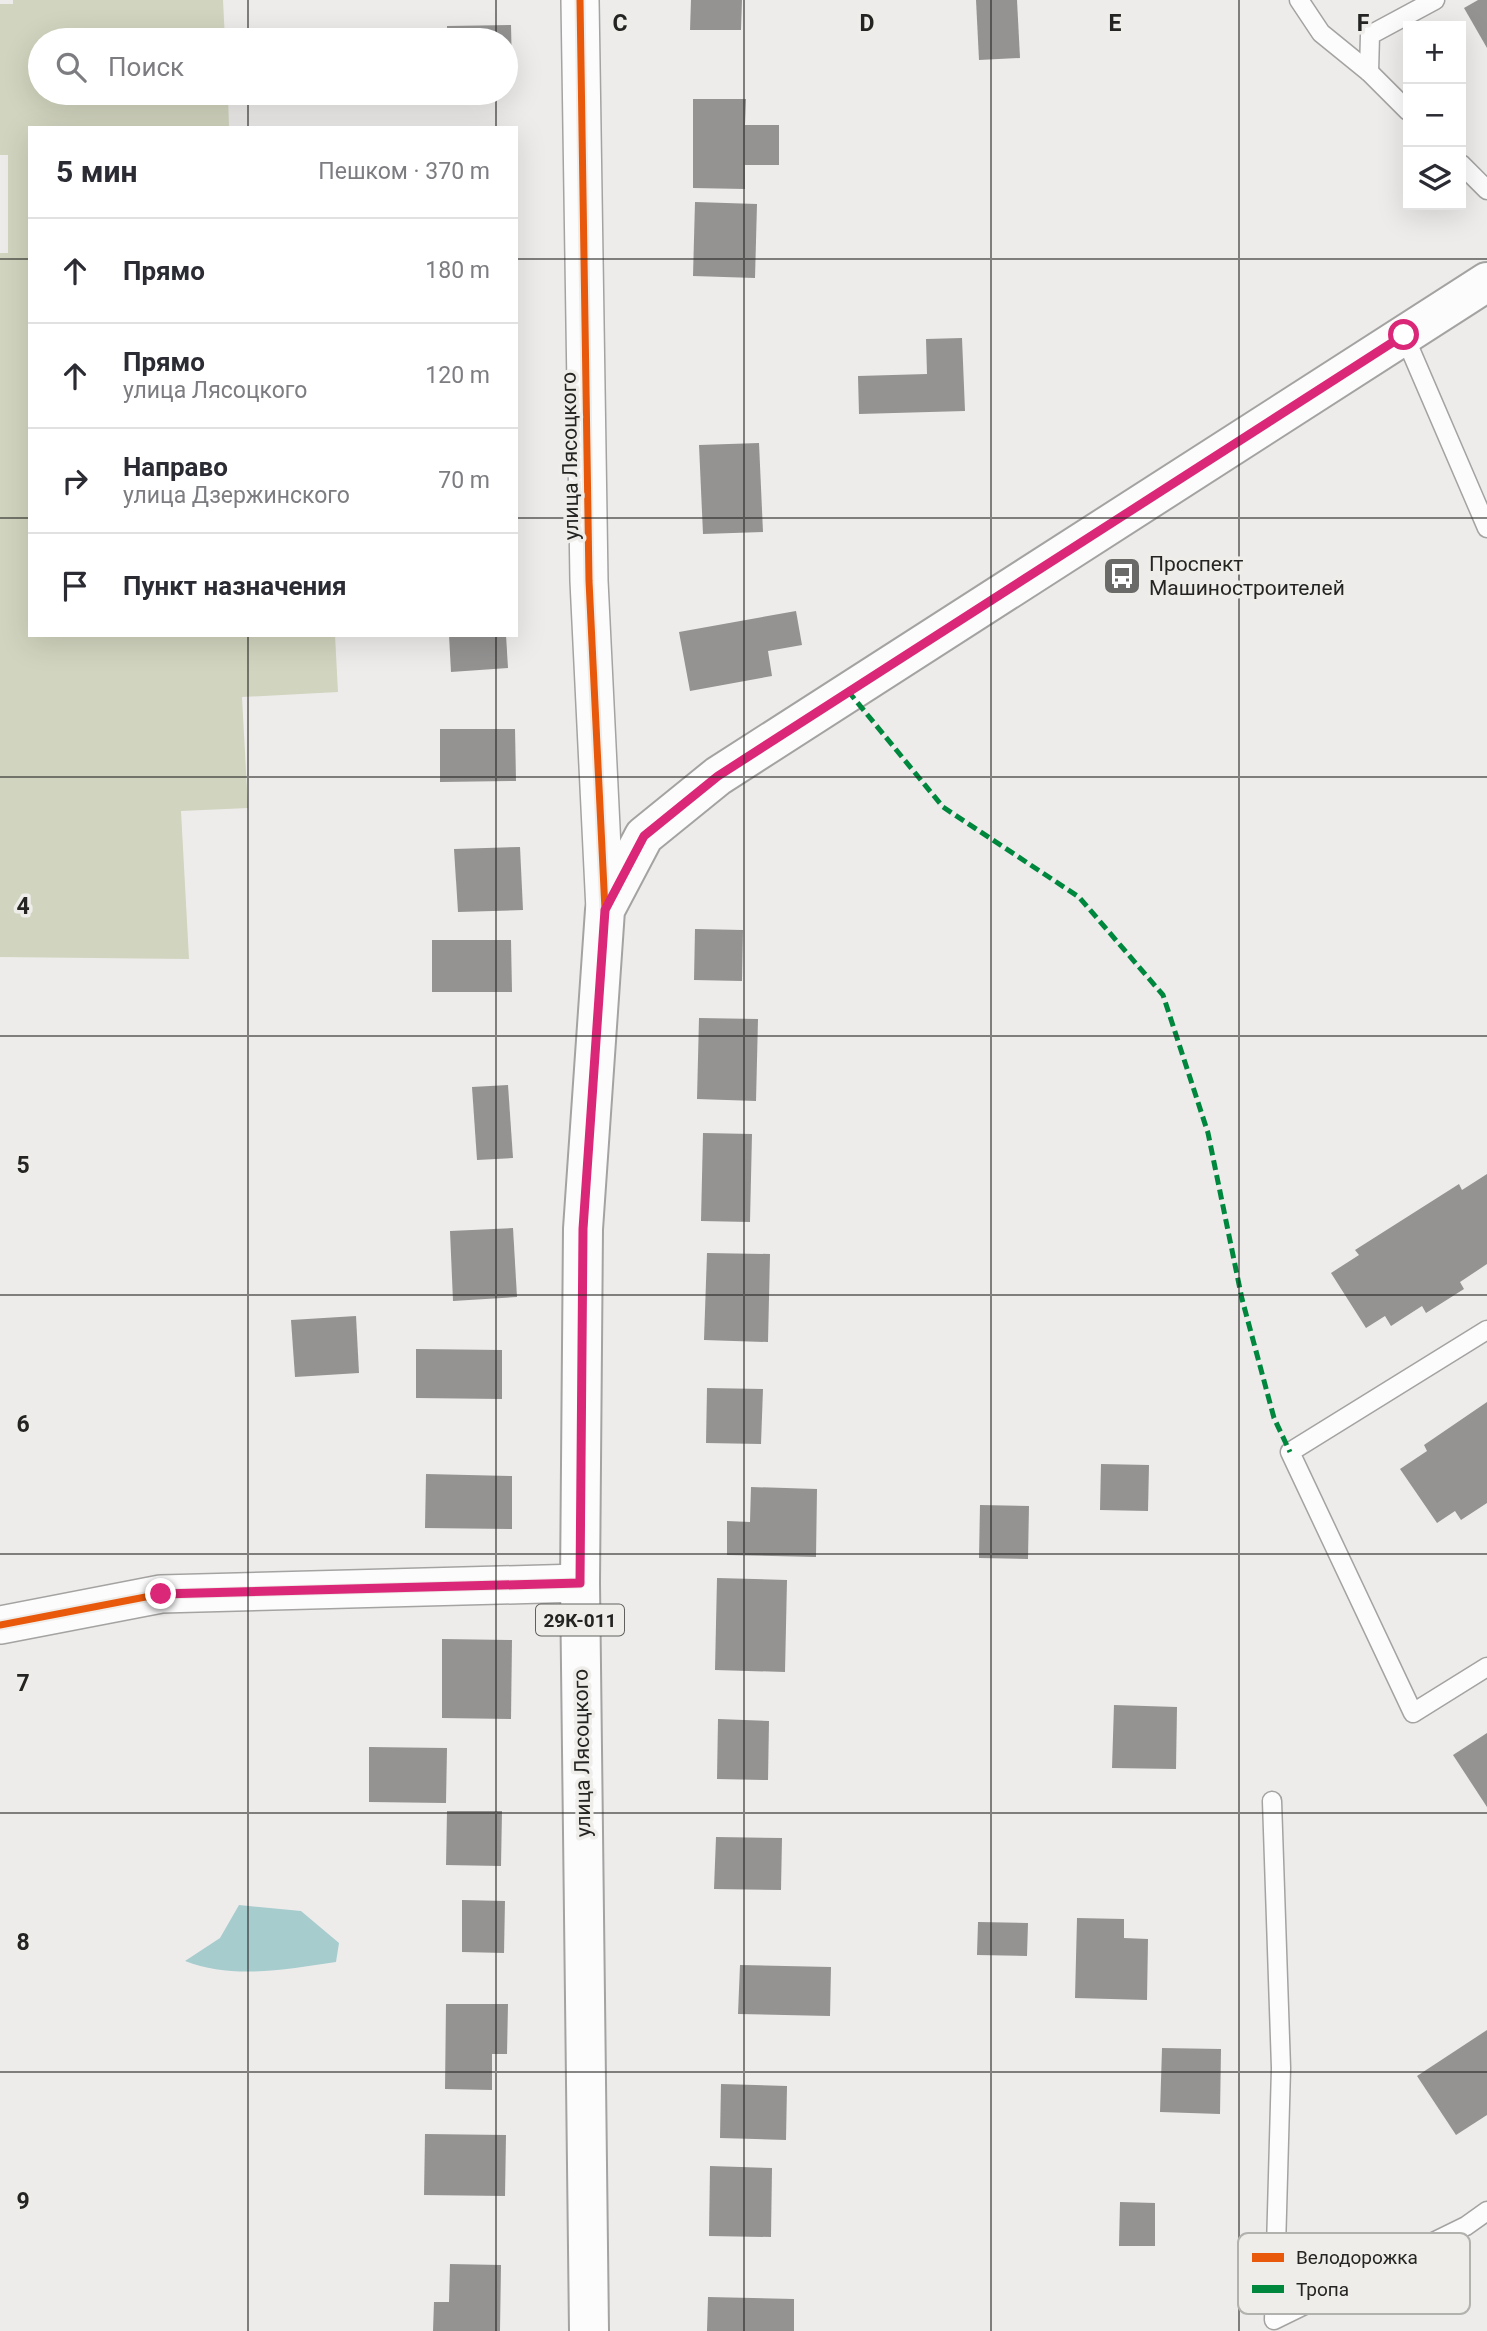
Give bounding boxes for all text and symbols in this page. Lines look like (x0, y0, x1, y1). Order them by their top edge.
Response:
text: C (612, 10, 628, 37)
text: D (860, 10, 874, 37)
text: E (1109, 10, 1122, 37)
text: F (1357, 10, 1370, 37)
map controls (1403, 21, 1466, 210)
button: + (1403, 21, 1466, 84)
search box (28, 28, 518, 105)
icon: search (52, 48, 90, 86)
text: Поиск (108, 52, 184, 82)
button: − (1403, 84, 1466, 147)
button: layers (1403, 147, 1466, 210)
text: 5 мин (56, 154, 137, 189)
text: Пешком · 370 m (318, 158, 490, 185)
icon: ahead (56, 252, 94, 290)
text: Прямо (123, 256, 205, 286)
text: 180 m (425, 257, 490, 284)
route start (1388, 319, 1419, 350)
text: Прямо (123, 347, 205, 377)
icon: ahead (56, 357, 94, 395)
text: 120 m (425, 362, 490, 389)
street label: улица Лясоцкого (557, 372, 583, 540)
text: улица Лясоцкого (123, 377, 307, 404)
text: Направо (123, 452, 228, 482)
icon: right (56, 462, 94, 500)
text: 70 m (438, 467, 490, 494)
text: улица Дзержинского (123, 482, 350, 509)
place label: Проспект Машиностроителей (1149, 552, 1345, 600)
bus stop icon: Проспект Машиностроителей (1101, 555, 1143, 597)
icon: arrive (56, 567, 94, 605)
text: Пункт назначения (123, 571, 347, 601)
text: 4 (16, 893, 30, 920)
text: 5 (16, 1152, 30, 1179)
text: 6 (16, 1411, 30, 1438)
route end (145, 1578, 176, 1609)
road number: 29К-011 (536, 1604, 624, 1636)
street label: улица Лясоцкого (569, 1669, 595, 1837)
text: 7 (16, 1670, 30, 1697)
text: 8 (16, 1929, 30, 1956)
text: 9 (16, 2188, 30, 2215)
legend (1238, 2233, 1470, 2314)
text: Велодорожка (1296, 2246, 1418, 2269)
text: Тропа (1296, 2278, 1349, 2301)

